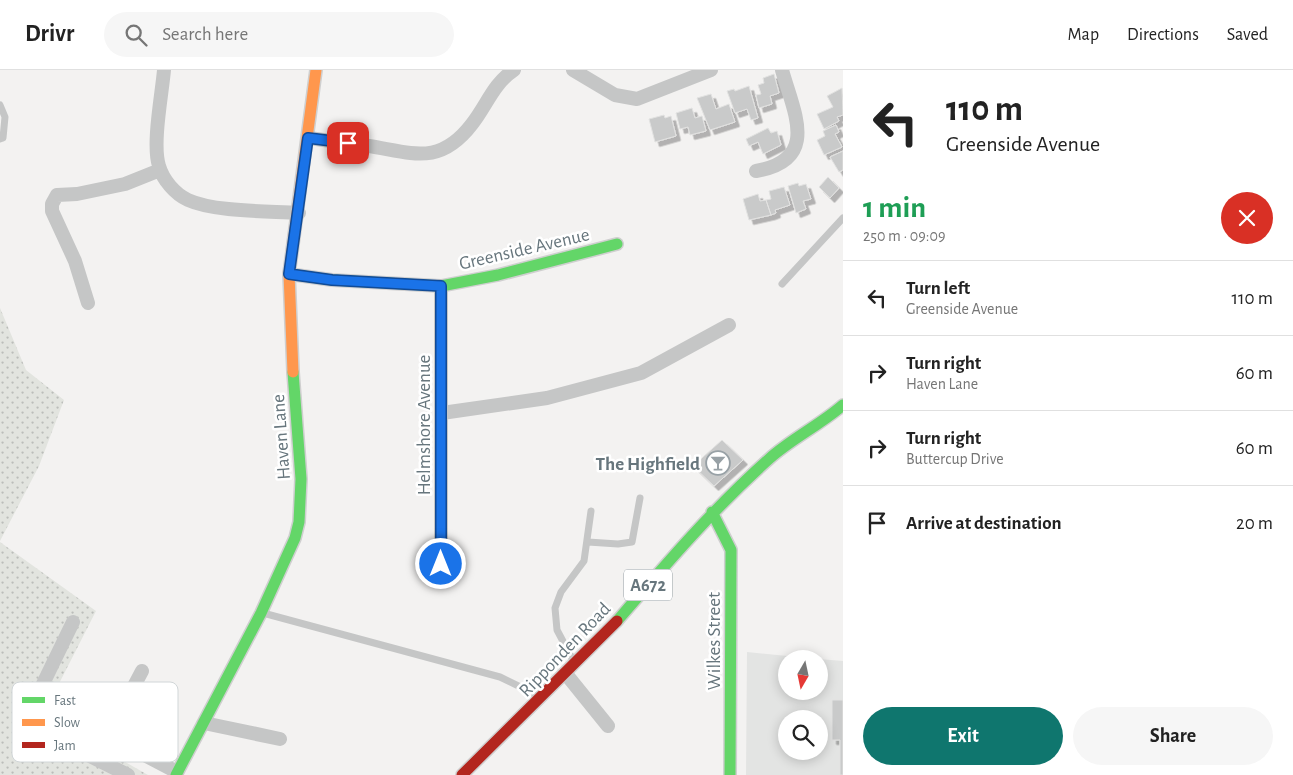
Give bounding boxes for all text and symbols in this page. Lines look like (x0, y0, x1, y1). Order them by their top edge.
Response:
search box (104, 12, 454, 57)
icon: search (122, 21, 150, 49)
text: Drivr (25, 22, 74, 46)
text: Search here (162, 25, 248, 44)
text: Map (1068, 26, 1099, 44)
text: Directions (1127, 26, 1199, 44)
text: Saved (1227, 26, 1268, 44)
icon: left (863, 90, 928, 155)
text: 110 m (946, 92, 1023, 127)
pin (327, 122, 369, 164)
icon: arrive (334, 129, 362, 157)
text: Greenside Avenue (946, 133, 1100, 155)
button: close (1221, 192, 1273, 244)
text: 1 min (863, 193, 926, 223)
street label: Greenside Avenue (457, 225, 591, 274)
text: 250 m · 09:09 (863, 228, 945, 244)
text: Turn left (906, 279, 970, 298)
icon: left (863, 284, 891, 312)
text: 110 m (1232, 289, 1273, 308)
text: Greenside Avenue (906, 301, 1018, 317)
text: Turn right (906, 354, 981, 373)
street label: Helmshore Avenue (415, 355, 434, 495)
icon: right (863, 359, 891, 387)
text: 60 m (1236, 364, 1273, 383)
text: Haven Lane (906, 376, 978, 392)
street label: Haven Lane (269, 394, 294, 480)
text: Turn right (906, 429, 981, 448)
icon: right (863, 434, 891, 462)
text: 60 m (1236, 439, 1273, 458)
bar icon: The Highfield (705, 450, 731, 476)
text: Buttercup Drive (906, 451, 1004, 467)
place label: The Highfield (595, 455, 700, 474)
icon: arrive (863, 509, 891, 537)
text: Arrive at destination (906, 514, 1062, 533)
text: 20 m (1236, 514, 1273, 533)
position arrow (414, 537, 466, 589)
road number: A672 (624, 570, 672, 600)
street label: Wilkes Street (705, 592, 724, 690)
street label: Ripponden Road (516, 599, 615, 701)
north arrow (778, 650, 828, 700)
map controls (778, 650, 828, 760)
legend (12, 682, 178, 762)
text: Fast (54, 694, 76, 708)
button: Exit (863, 707, 1063, 765)
button: Share (1073, 707, 1273, 765)
button: search (778, 710, 828, 760)
text: Slow (54, 716, 81, 730)
text: Jam (54, 739, 76, 753)

